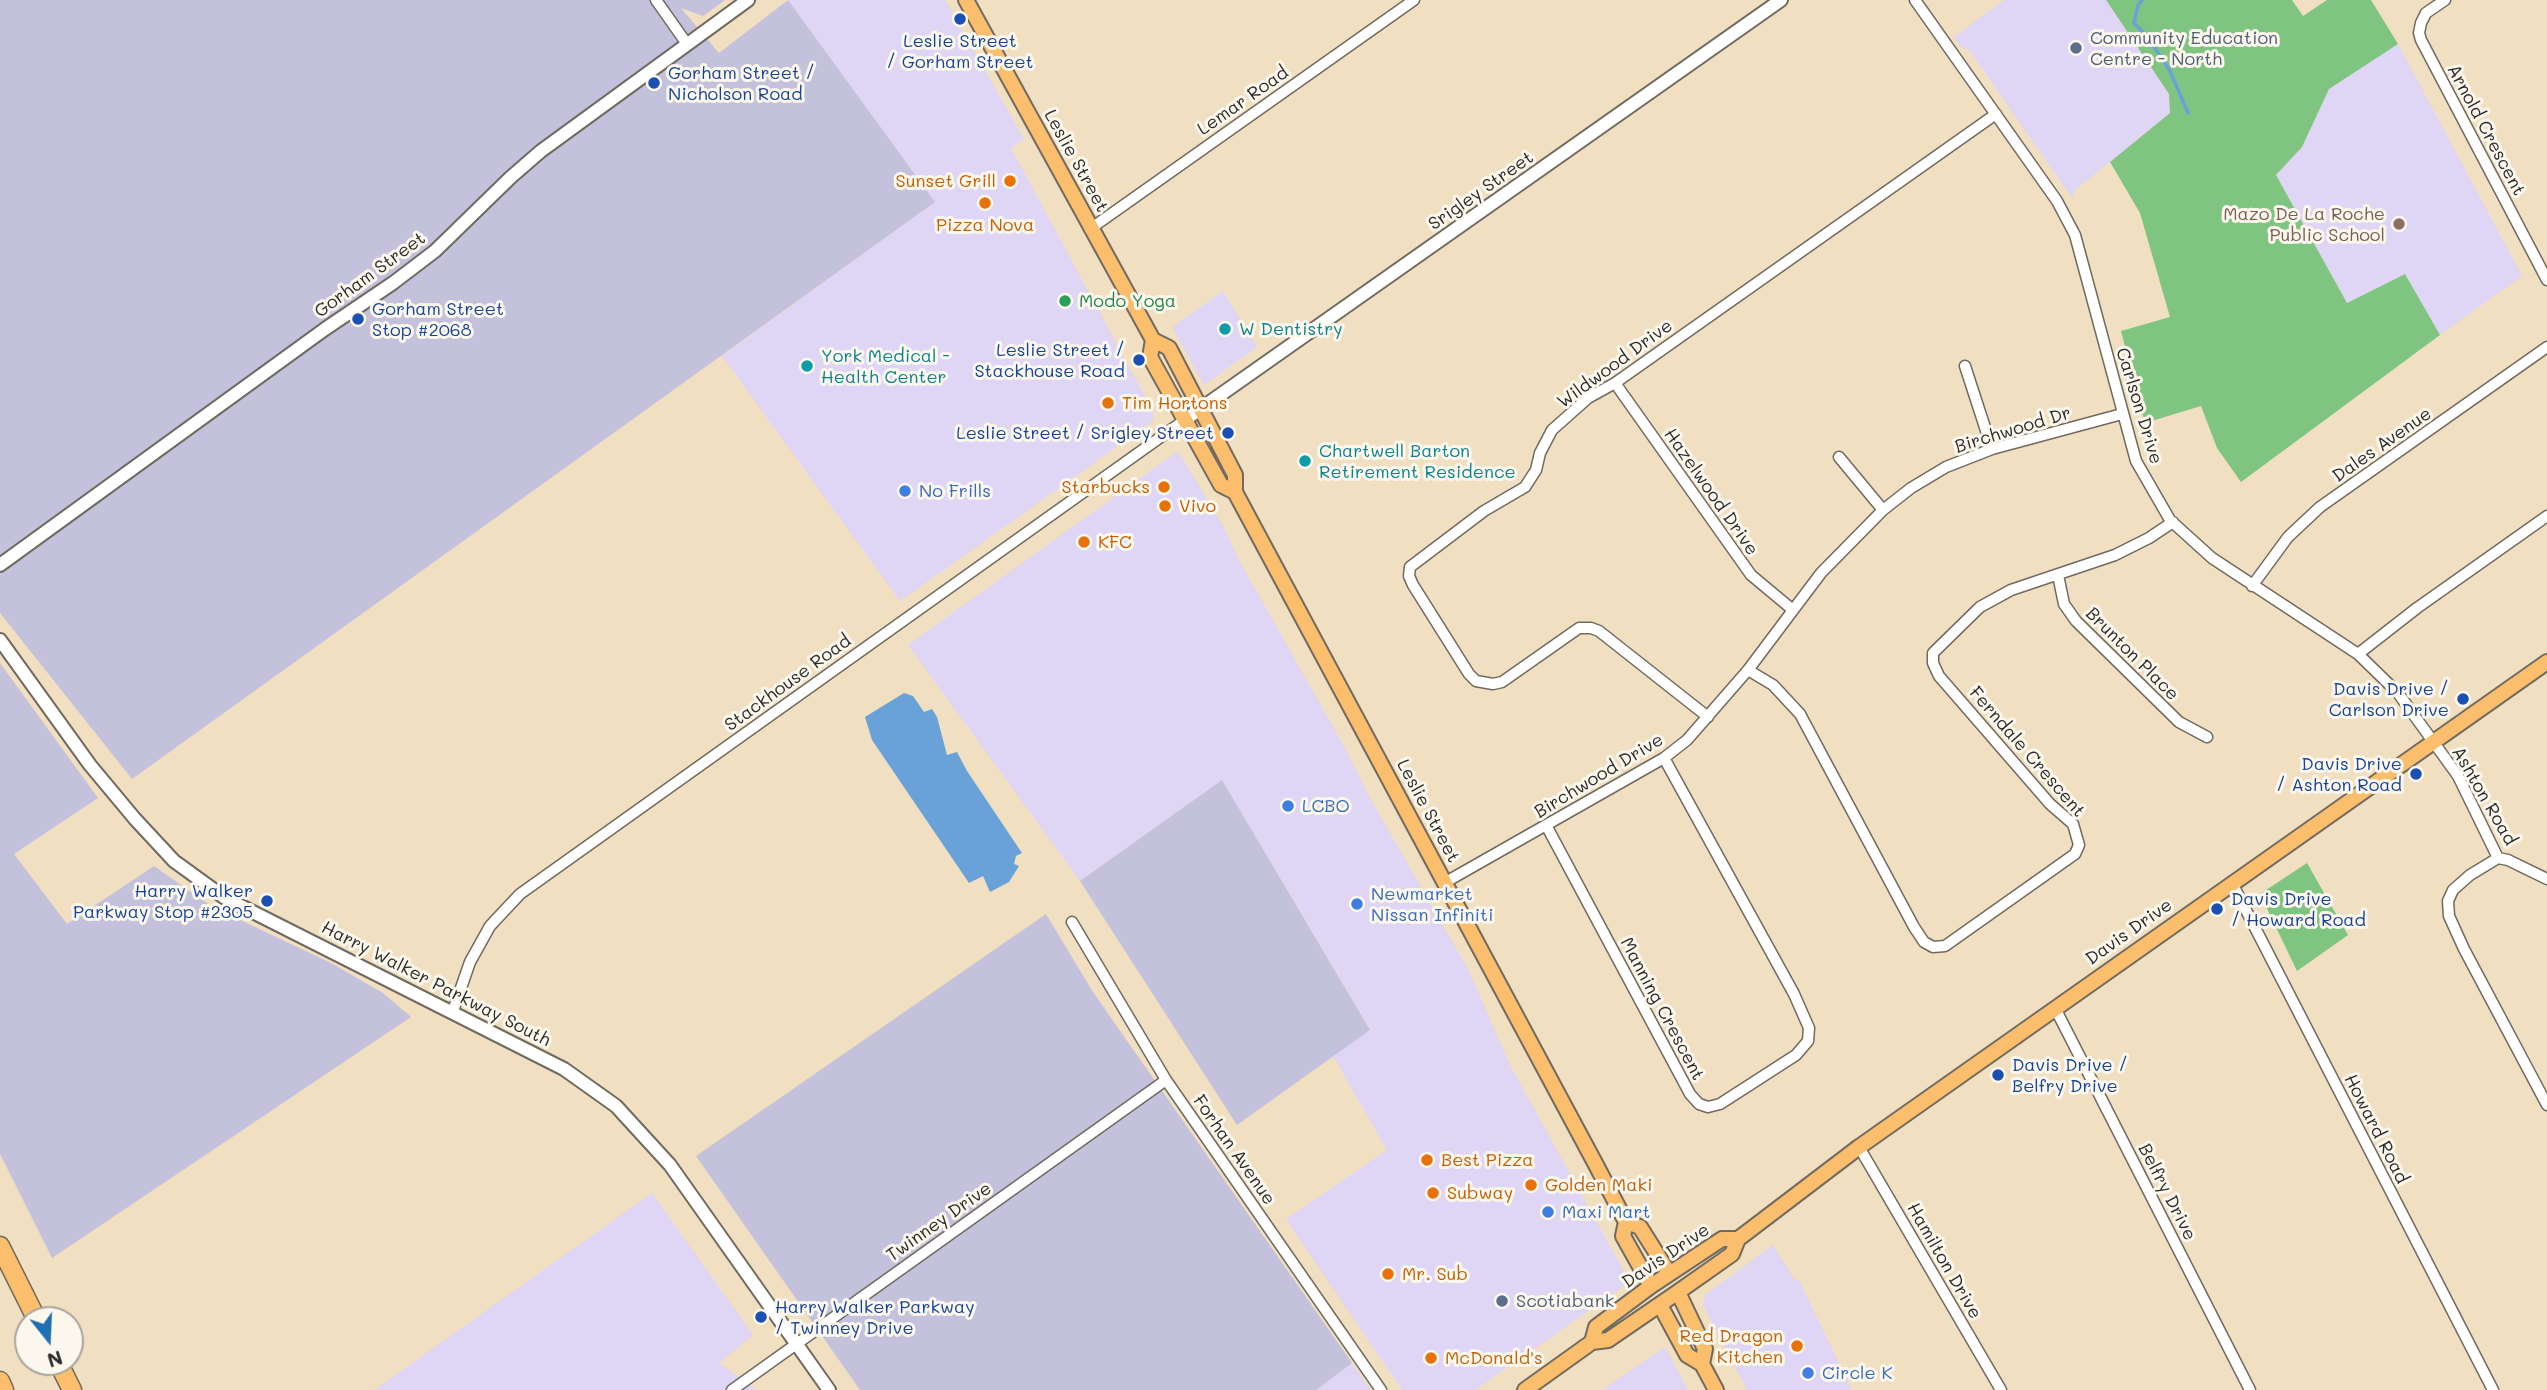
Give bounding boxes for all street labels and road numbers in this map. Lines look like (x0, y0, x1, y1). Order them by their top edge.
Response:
street label: Arnold Crescent (2442, 61, 2530, 199)
street label: Lemar Road (1193, 62, 1293, 140)
street label: Leslie Street (1039, 106, 1113, 216)
street label: Srigley Street (1424, 147, 1538, 235)
street label: Gorham Street (310, 228, 430, 322)
street label: Wildwood Drive (1553, 315, 1677, 413)
street label: Carlson Drive (2111, 345, 2167, 467)
street label: Birchwood Dr (1952, 402, 2074, 458)
street label: Dales Avenue (2328, 403, 2436, 487)
street label: Hazelwood Drive (1659, 424, 1763, 560)
street label: Brunton Place (2081, 603, 2183, 705)
street label: Stackhouse Road (721, 630, 855, 736)
street label: Ferndale Crescent (1965, 682, 2089, 822)
street label: Birchwood Drive (1531, 729, 1667, 823)
street label: Ashton Road (2447, 743, 2521, 849)
street label: Leslie Street (1392, 756, 1464, 866)
street label: Davis Drive (2082, 894, 2176, 970)
street label: Harry Walker Parkway South (318, 917, 554, 1051)
street label: Manning Crescent (1615, 934, 1709, 1084)
street label: Howard Road (2339, 1071, 2413, 1187)
street label: Forhan Avenue (1188, 1091, 1280, 1209)
street label: Belfry Drive (2133, 1140, 2201, 1244)
street label: Twinney Drive (882, 1178, 996, 1266)
street label: Hamilton Drive (1902, 1199, 1986, 1323)
street label: Davis Drive (1618, 1219, 1714, 1293)

